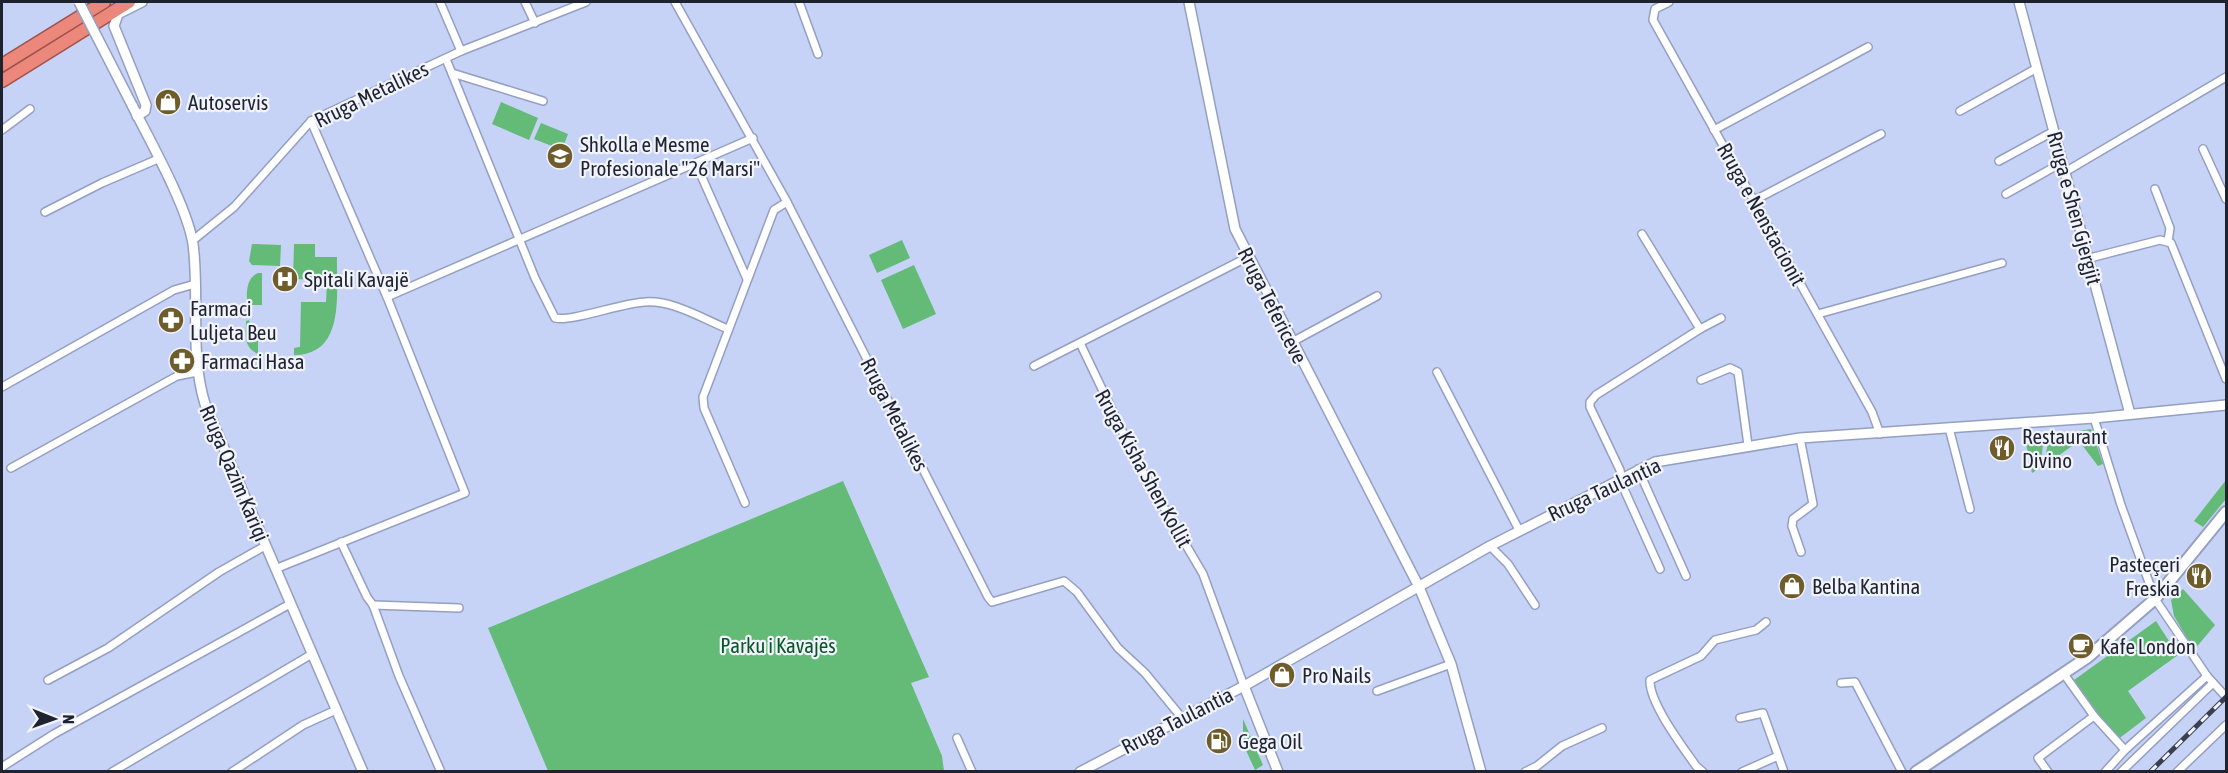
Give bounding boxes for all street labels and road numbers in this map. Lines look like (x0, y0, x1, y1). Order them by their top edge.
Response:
street label: Rruga Metalikes (310, 56, 432, 132)
street label: Rruga e Shen Gjergjit (2043, 129, 2107, 287)
street label: Rruga e Nenstacionit (1713, 138, 1811, 290)
street label: Rruga Tefericeve (1233, 243, 1313, 367)
street label: Rruga Metalikes (856, 353, 934, 475)
street label: Rruga Kisha Shen Kollit (1091, 385, 1197, 551)
street label: Rruga Qazim Kariqi (195, 401, 275, 545)
street label: Rruga Taulantia (1544, 452, 1664, 526)
street label: Rruga Taulantia (1117, 682, 1237, 758)

